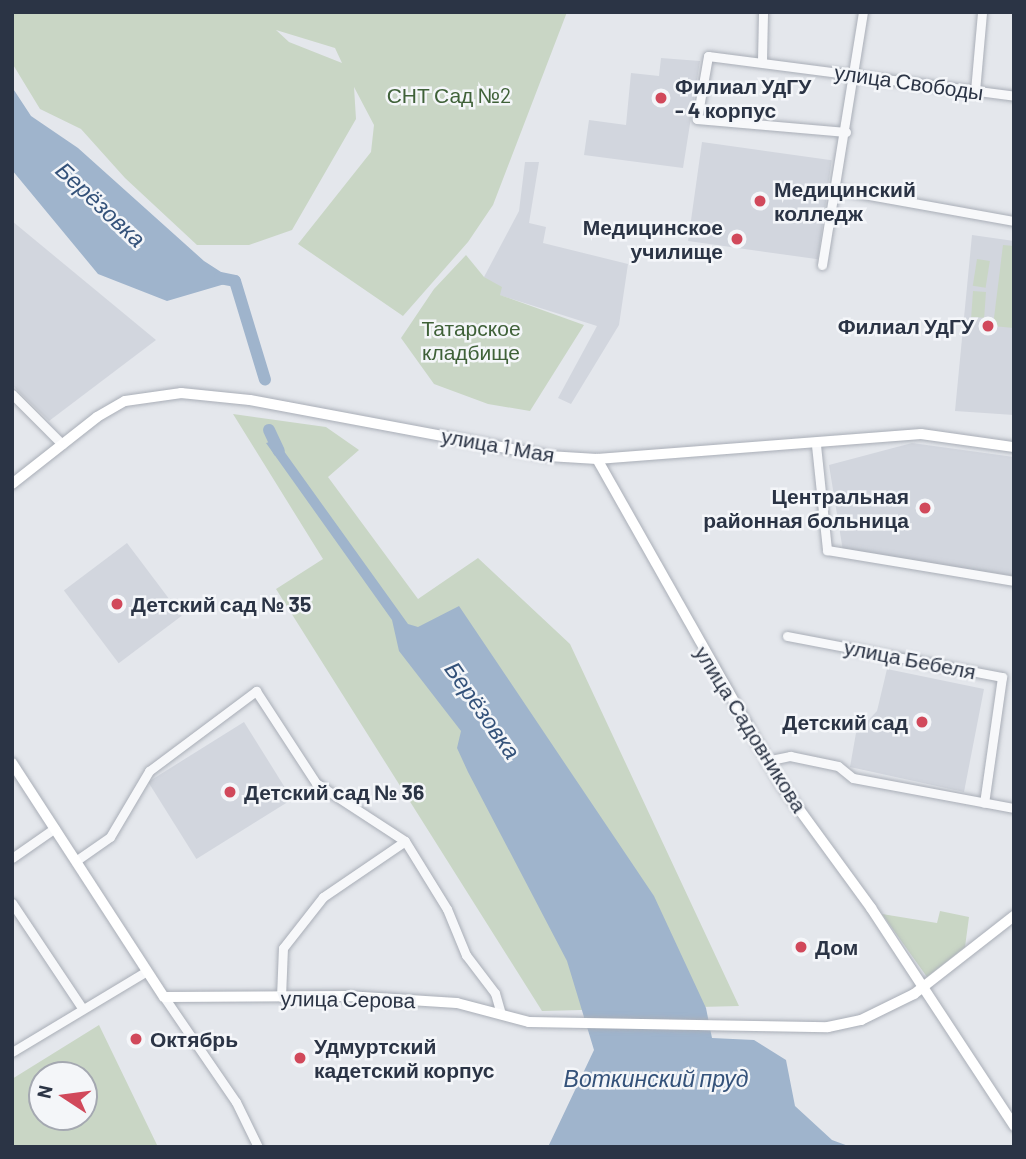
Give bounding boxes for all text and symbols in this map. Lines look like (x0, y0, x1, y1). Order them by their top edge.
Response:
street label: улица Свободы (833, 59, 985, 105)
place label: Филиал УдГУ - 4 корпус (675, 73, 811, 123)
park label: СНТ Сад №2 (387, 82, 511, 108)
marker: Филиал УдГУ - 4 корпус (653, 90, 669, 106)
water label: Берёзовка (51, 156, 151, 252)
place label: Медицинский колледж (774, 176, 916, 226)
marker: Медицинский колледж (752, 193, 768, 209)
place label: Медицинское училище (583, 214, 723, 264)
marker: Медицинское училище (729, 231, 745, 247)
place label: Филиал УдГУ (838, 313, 974, 339)
park label: Татарское кладбище (421, 315, 521, 365)
marker: Филиал УдГУ (980, 318, 996, 334)
street label: улица 1 Мая (440, 423, 556, 467)
place label: Центральная районная больница (703, 483, 909, 533)
marker: Центральная районная больница (915, 498, 935, 518)
place label: Детский сад № 35 (131, 591, 311, 617)
marker: Детский сад № 35 (109, 596, 125, 612)
street label: улица Бебеля (842, 634, 978, 684)
street label: улица Садовникова (690, 641, 812, 817)
water label: Берёзовка (440, 656, 526, 764)
place label: Детский сад (782, 709, 908, 735)
marker: Детский сад (914, 714, 930, 730)
place label: Детский сад № 36 (244, 779, 424, 805)
marker: Детский сад № 36 (222, 784, 238, 800)
place label: Дом (815, 934, 858, 960)
marker: Дом (793, 939, 809, 955)
street label: улица Серова (280, 985, 416, 1013)
place label: Октябрь (150, 1026, 238, 1052)
marker: Октябрь (128, 1031, 144, 1047)
place label: Удмуртский кадетский корпус (314, 1033, 495, 1083)
marker: Удмуртский кадетский корпус (292, 1050, 308, 1066)
north arrow (28, 1061, 98, 1131)
water label: Воткинский пруд (564, 1064, 748, 1092)
text: N (31, 1083, 57, 1100)

